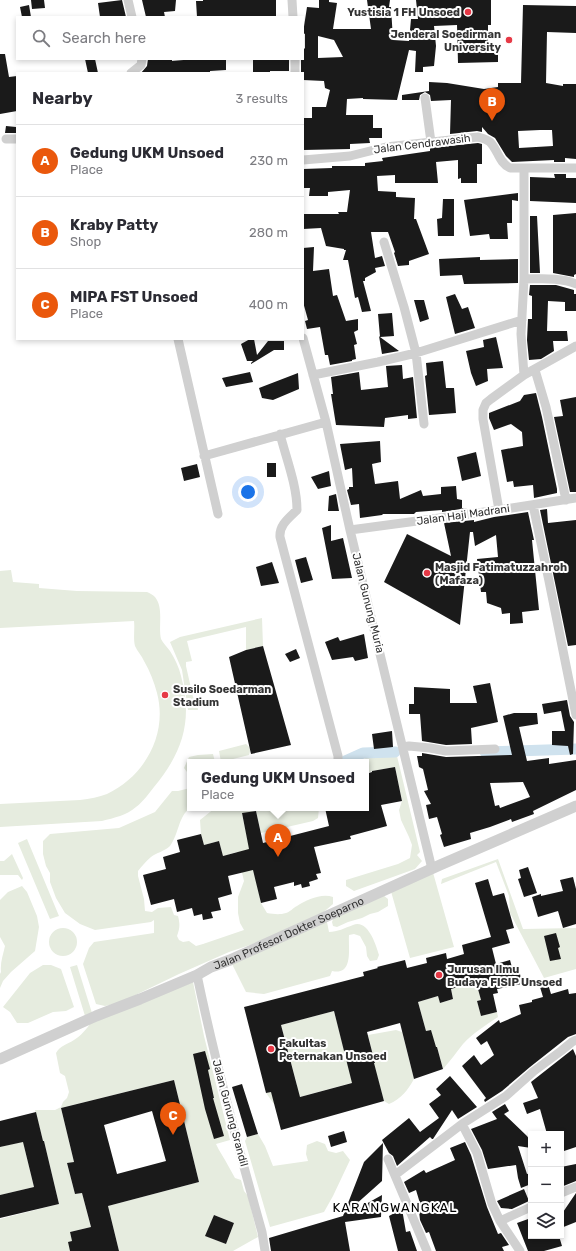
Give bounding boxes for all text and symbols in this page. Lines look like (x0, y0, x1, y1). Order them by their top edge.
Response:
place label: Yustisia 1 FH Unsoed (347, 6, 460, 19)
marker: Yustisia 1 FH Unsoed (463, 7, 473, 17)
search box (16, 16, 304, 60)
icon: search (30, 27, 52, 49)
place label: Jenderal Soedirman University (390, 28, 501, 54)
text: Search here (62, 29, 146, 47)
marker: Jenderal Soedirman University (504, 35, 514, 45)
text: Nearby (32, 88, 93, 108)
pin: B (479, 88, 505, 121)
text: 3 results (236, 91, 288, 106)
street label: Jalan Cendrawasih (373, 132, 471, 156)
text: Gedung UKM Unsoed (70, 144, 224, 162)
text: A (40, 153, 50, 168)
text: 230 m (250, 153, 288, 168)
text: Place (70, 162, 103, 177)
text: Kraby Patty (70, 216, 158, 234)
text: B (40, 225, 50, 240)
text: 280 m (249, 225, 288, 240)
text: Shop (70, 234, 101, 249)
text: MIPA FST Unsoed (70, 288, 198, 306)
text: C (40, 297, 50, 312)
text: 400 m (249, 297, 288, 312)
text: Place (70, 306, 103, 321)
your location (238, 482, 258, 502)
street label: Jalan Haji Madrani (415, 502, 511, 528)
street label: Jalan Gunung Muria (349, 552, 387, 654)
place label: Masjid Fatimatuzzahroh (Mafaza) (435, 561, 567, 587)
marker: Masjid Fatimatuzzahroh (Mafaza) (422, 568, 432, 578)
place label: Susilo Soedarman Stadium (173, 683, 271, 709)
marker: Susilo Soedarman Stadium (160, 690, 170, 700)
popup (187, 759, 369, 811)
text: Gedung UKM Unsoed (201, 769, 355, 787)
text: Place (201, 787, 234, 802)
pin: A (265, 824, 291, 857)
street label: Jalan Profesor Dokter Soeparno (212, 894, 366, 972)
place label: Jurusan Ilmu Budaya FISIP Unsoed (447, 963, 562, 989)
marker: Jurusan Ilmu Budaya FISIP Unsoed (434, 970, 444, 980)
place label: Fakultas Peternakan Unsoed (279, 1037, 387, 1063)
marker: Fakultas Peternakan Unsoed (266, 1044, 276, 1054)
street label: Jalan Gunung Srandil (209, 1058, 251, 1168)
pin: C (160, 1102, 186, 1135)
map controls (528, 1131, 564, 1239)
button: + (528, 1131, 564, 1167)
button: − (528, 1167, 564, 1203)
district label: KARANGWANGKAL (332, 1200, 458, 1215)
button: layers (528, 1203, 564, 1239)

